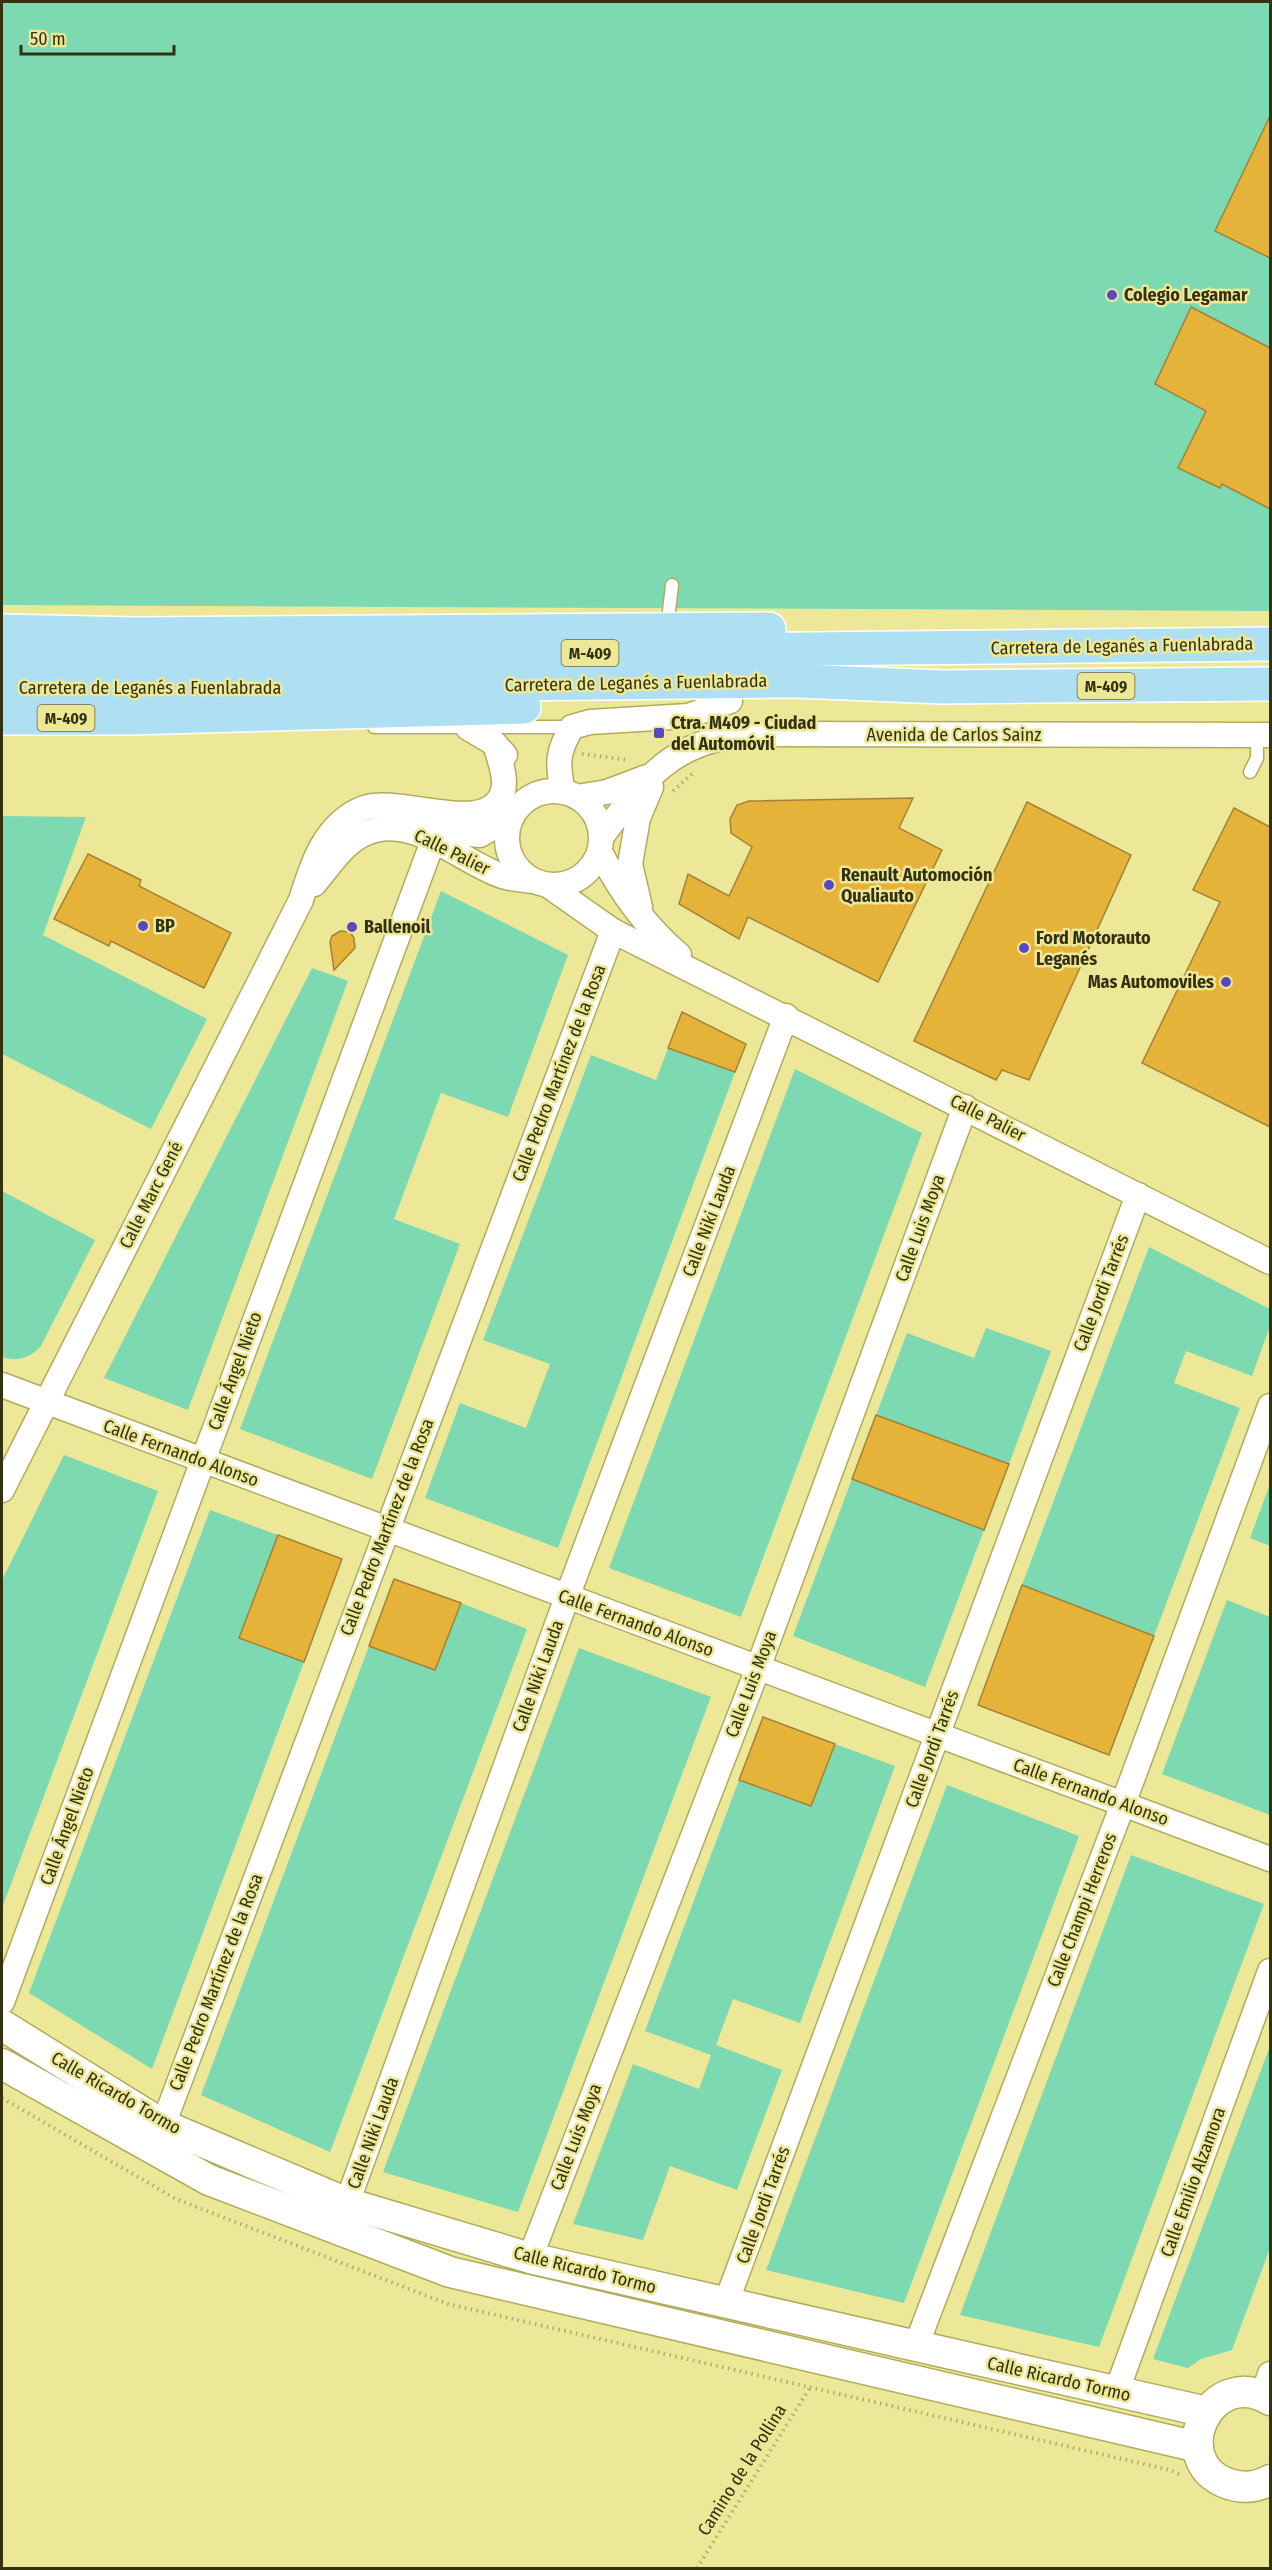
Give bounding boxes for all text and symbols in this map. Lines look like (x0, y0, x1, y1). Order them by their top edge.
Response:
scale bar (21, 18, 174, 56)
text: 50 m (30, 28, 66, 50)
place label: Colegio Legamar (1124, 284, 1248, 306)
marker: Colegio Legamar (1105, 288, 1119, 302)
street label: Carretera de Leganés a Fuenlabrada (991, 633, 1254, 659)
road number: M-409 (562, 640, 618, 666)
street label: Carretera de Leganés a Fuenlabrada (505, 670, 768, 696)
road number: M-409 (1078, 673, 1134, 699)
street label: Carretera de Leganés a Fuenlabrada (19, 677, 281, 699)
road number: M-409 (38, 705, 94, 731)
place label: Ctra. M409 - Ciudad del Automóvil (671, 712, 816, 755)
street label: Avenida de Carlos Sainz (867, 724, 1041, 746)
marker: Ctra. M409 - Ciudad del Automóvil (652, 726, 666, 740)
street label: Calle Palier (410, 824, 494, 880)
place label: Renault Automoción Qualiauto (841, 864, 992, 907)
marker: Renault Automoción Qualiauto (822, 878, 836, 892)
place label: BP (155, 915, 175, 937)
place label: Ballenoil (364, 916, 430, 938)
marker: BP (136, 919, 150, 933)
marker: Ballenoil (345, 920, 359, 934)
place label: Ford Motorauto Leganés (1036, 927, 1151, 970)
marker: Ford Motorauto Leganés (1017, 941, 1031, 955)
street label: Calle Pedro Martínez de la Rosa (507, 961, 611, 1185)
place label: Mas Automoviles (1088, 971, 1214, 993)
marker: Mas Automoviles (1219, 975, 1233, 989)
street label: Calle Palier (947, 1090, 1030, 1147)
street label: Calle Marc Gené (115, 1138, 187, 1252)
street label: Calle Niki Lauda (678, 1162, 740, 1280)
street label: Calle Luis Moya (890, 1171, 950, 1285)
street label: Calle Jordi Tarrés (1069, 1231, 1134, 1355)
street label: Calle Ángel Nieto (202, 1308, 267, 1433)
street label: Calle Fernando Alonso (100, 1415, 262, 1491)
street label: Calle Pedro Martínez de la Rosa (335, 1415, 439, 1639)
street label: Calle Fernando Alonso (555, 1585, 717, 1661)
street label: Calle Niki Lauda (508, 1617, 568, 1735)
street label: Calle Luis Moya (721, 1627, 781, 1740)
street label: Calle Jordi Tarrés (901, 1687, 964, 1811)
street label: Calle Fernando Alonso (1010, 1754, 1172, 1830)
street label: Calle Ángel Nieto (34, 1763, 99, 1888)
street label: Calle Champi Herreros (1042, 1830, 1122, 1990)
street label: Calle Pedro Martínez de la Rosa (164, 1870, 268, 2094)
street label: Calle Ricardo Tormo (47, 2047, 185, 2139)
street label: Calle Niki Lauda (343, 2074, 403, 2192)
street label: Calle Luis Moya (546, 2080, 606, 2193)
street label: Calle Emilio Alzamora (1156, 2104, 1230, 2260)
street label: Calle Jordi Tarrés (732, 2143, 795, 2267)
street label: Calle Ricardo Tormo (511, 2242, 659, 2298)
street label: Calle Ricardo Tormo (985, 2352, 1133, 2406)
street label: Camino de la Pollina (693, 2400, 791, 2540)

